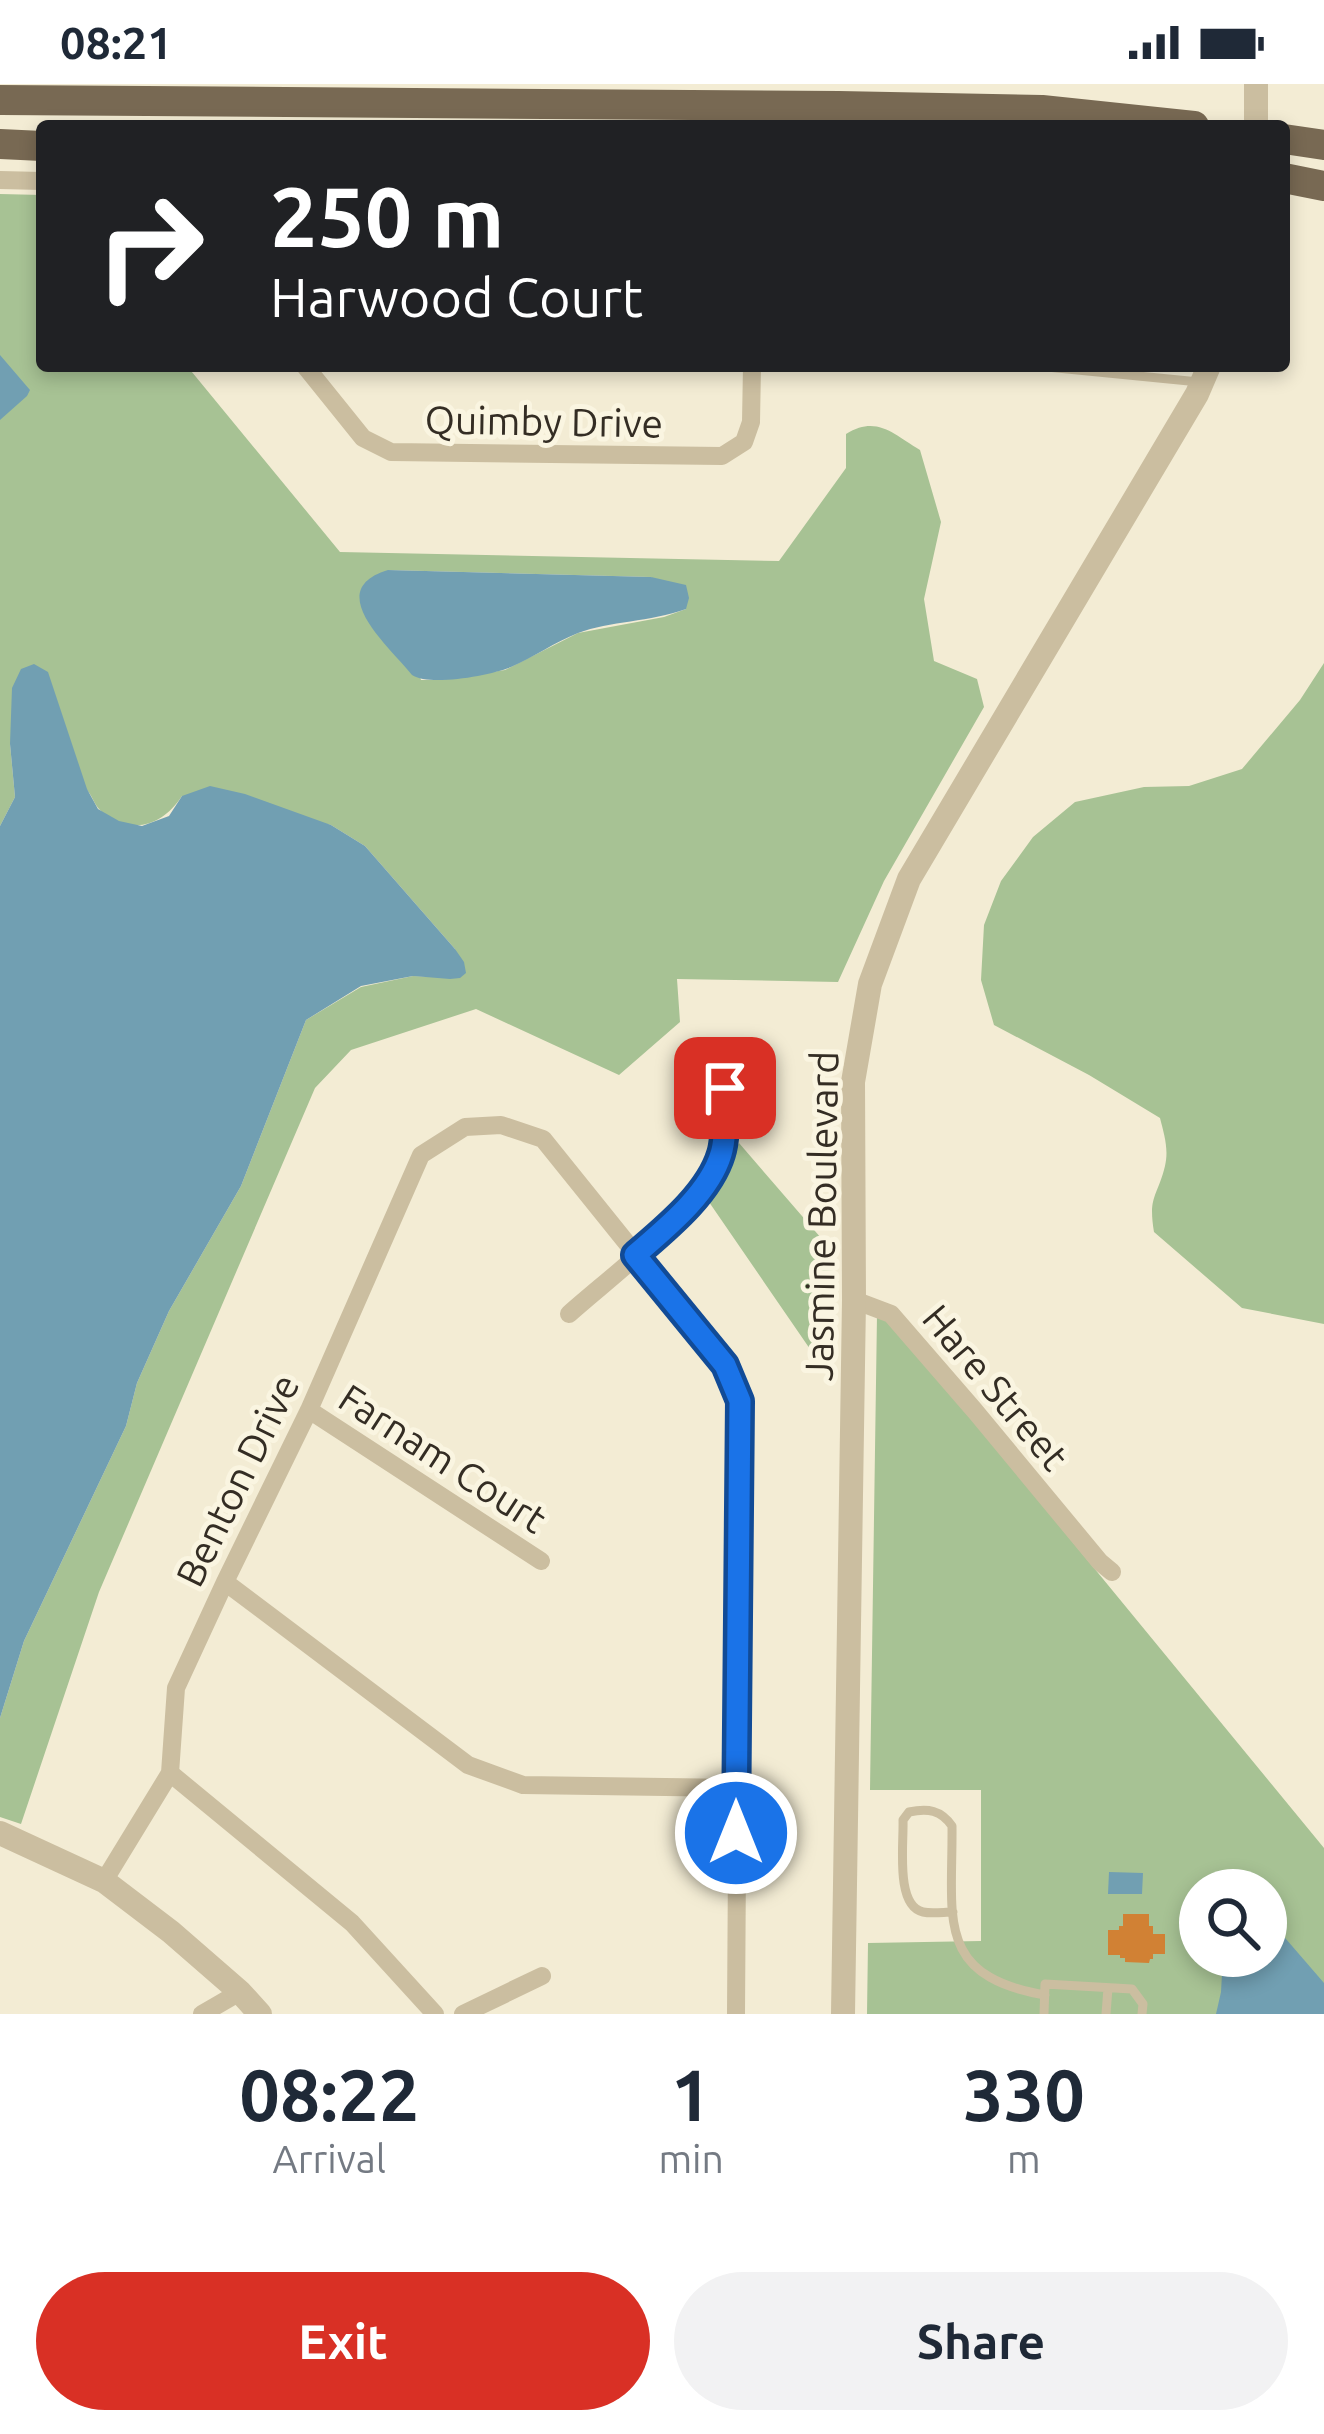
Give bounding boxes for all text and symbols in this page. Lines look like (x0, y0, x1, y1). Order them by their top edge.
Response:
text: 08:21 (60, 17, 173, 68)
icon: right (72, 168, 228, 324)
text: 250 m (270, 169, 504, 263)
text: Harwood Court (270, 267, 643, 327)
street label: Quimby Drive (424, 397, 664, 445)
pin (674, 1037, 776, 1139)
street label: Jasmine Boulevard (797, 1051, 845, 1381)
icon: arrive (692, 1055, 758, 1121)
street label: Hare Street (915, 1296, 1077, 1478)
street label: Benton Drive (167, 1367, 307, 1593)
street label: Farnam Court (332, 1375, 554, 1541)
position arrow (673, 1770, 799, 1896)
map controls (1179, 1869, 1287, 1977)
button: search (1179, 1869, 1287, 1977)
text: 08:22 (239, 2054, 419, 2135)
text: 1 (671, 2054, 711, 2135)
text: 330 (963, 2054, 1085, 2135)
text: Arrival (272, 2137, 386, 2180)
text: min (658, 2137, 724, 2180)
text: m (1007, 2137, 1041, 2180)
button: Exit (36, 2272, 650, 2410)
button: Share (674, 2272, 1288, 2410)

